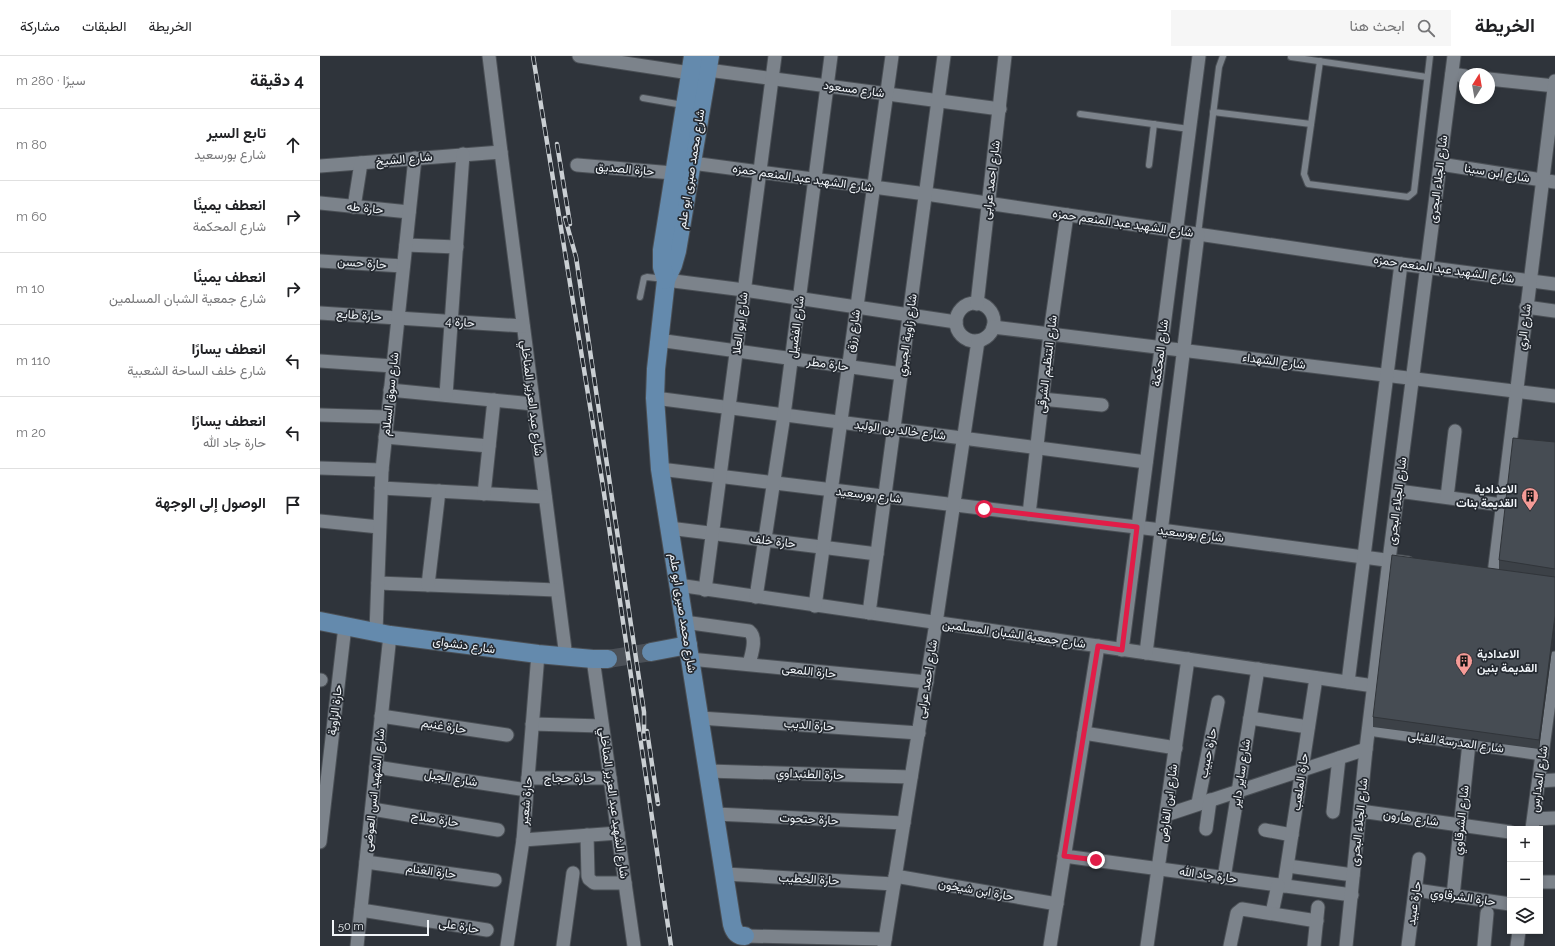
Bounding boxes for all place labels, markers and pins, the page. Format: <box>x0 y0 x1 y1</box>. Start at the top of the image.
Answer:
place label: الاعدادية القديمة بنات <box>1456 482 1517 510</box>
building icon: الاعدادية القديمة بنات <box>1520 486 1540 511</box>
place label: الاعدادية القديمة بنين <box>1477 647 1537 675</box>
building icon: الاعدادية القديمة بنين <box>1454 651 1474 676</box>

